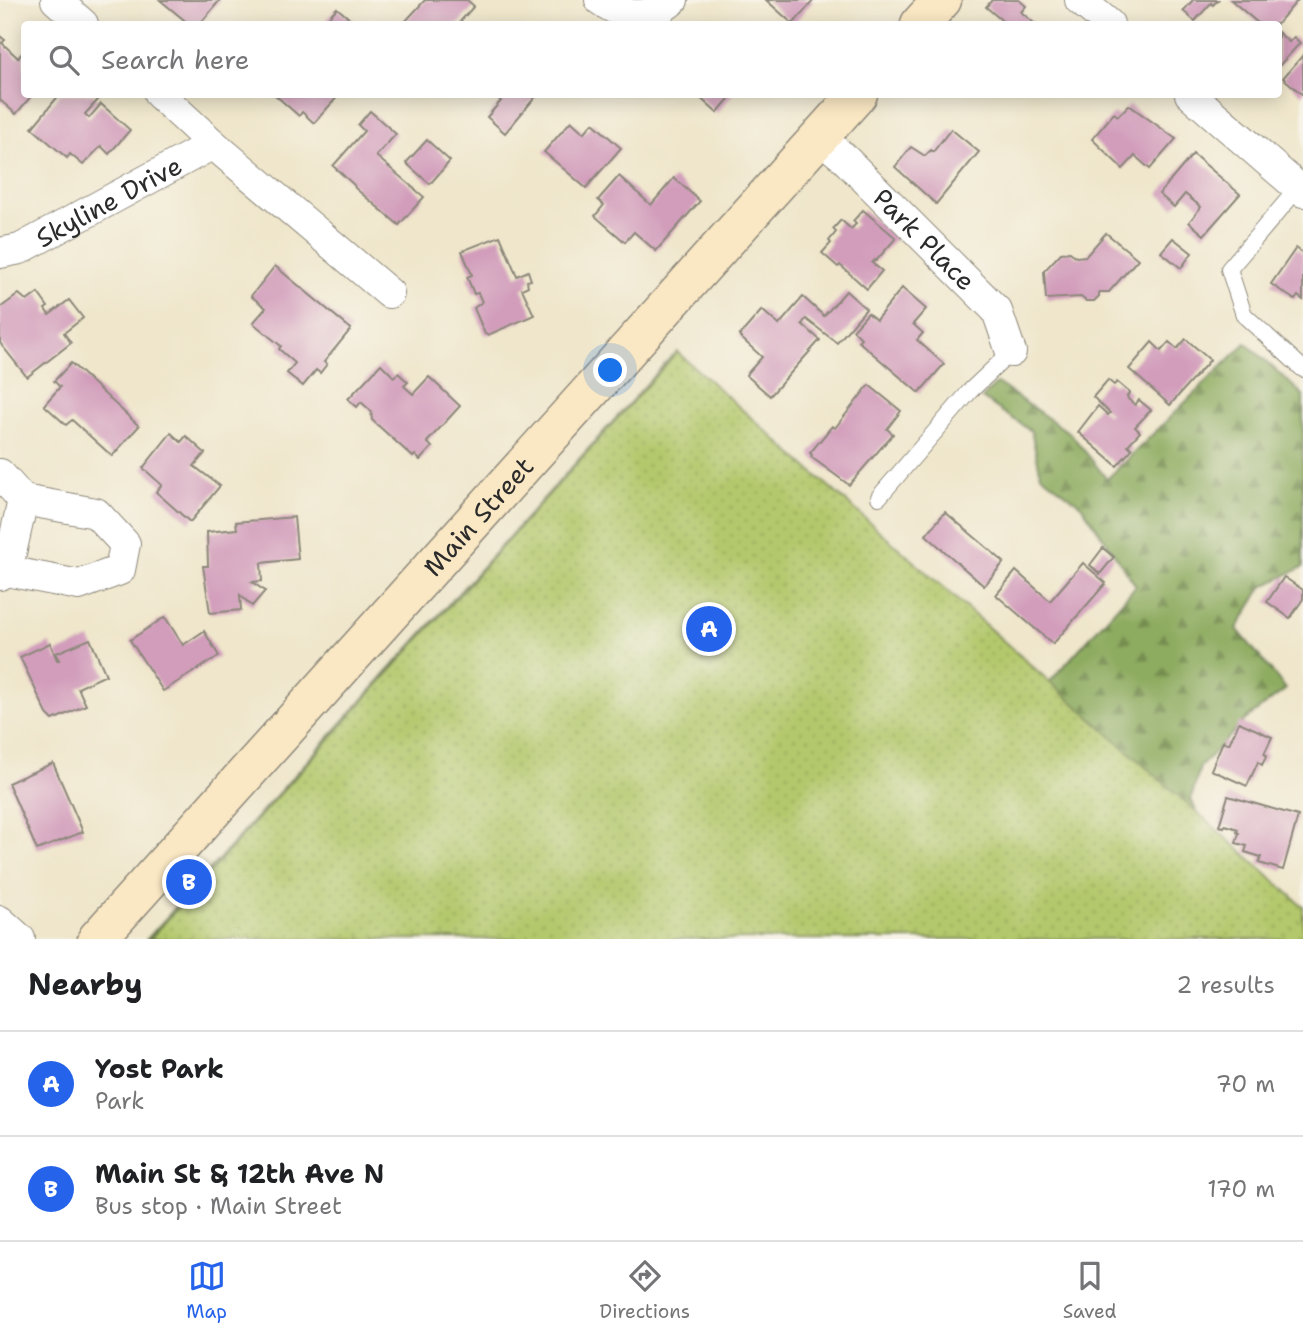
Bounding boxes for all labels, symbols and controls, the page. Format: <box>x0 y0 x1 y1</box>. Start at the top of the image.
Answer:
search box <box>21 21 1282 98</box>
icon: search <box>45 41 83 79</box>
text: Search here <box>101 42 250 77</box>
street label: Skyline Drive <box>29 147 188 255</box>
street label: Park Place <box>866 180 984 298</box>
your location <box>593 353 627 387</box>
street label: Main Street <box>415 449 541 583</box>
pin: A <box>686 603 732 655</box>
pin: B <box>166 856 212 908</box>
text: Nearby <box>28 964 143 1005</box>
text: 2 results <box>1176 970 1275 1000</box>
text: Yost Park <box>95 1051 224 1086</box>
text: A <box>42 1069 60 1099</box>
text: 70 m <box>1216 1069 1275 1099</box>
text: Park <box>95 1086 144 1116</box>
text: Main St & 12th Ave N <box>95 1156 384 1191</box>
text: B <box>44 1174 58 1204</box>
text: 170 m <box>1207 1174 1275 1204</box>
text: Bus stop · Main Street <box>95 1191 342 1221</box>
tab: Map <box>186 1257 227 1324</box>
tab: Directions <box>600 1257 690 1324</box>
tab: Saved <box>1063 1257 1117 1324</box>

